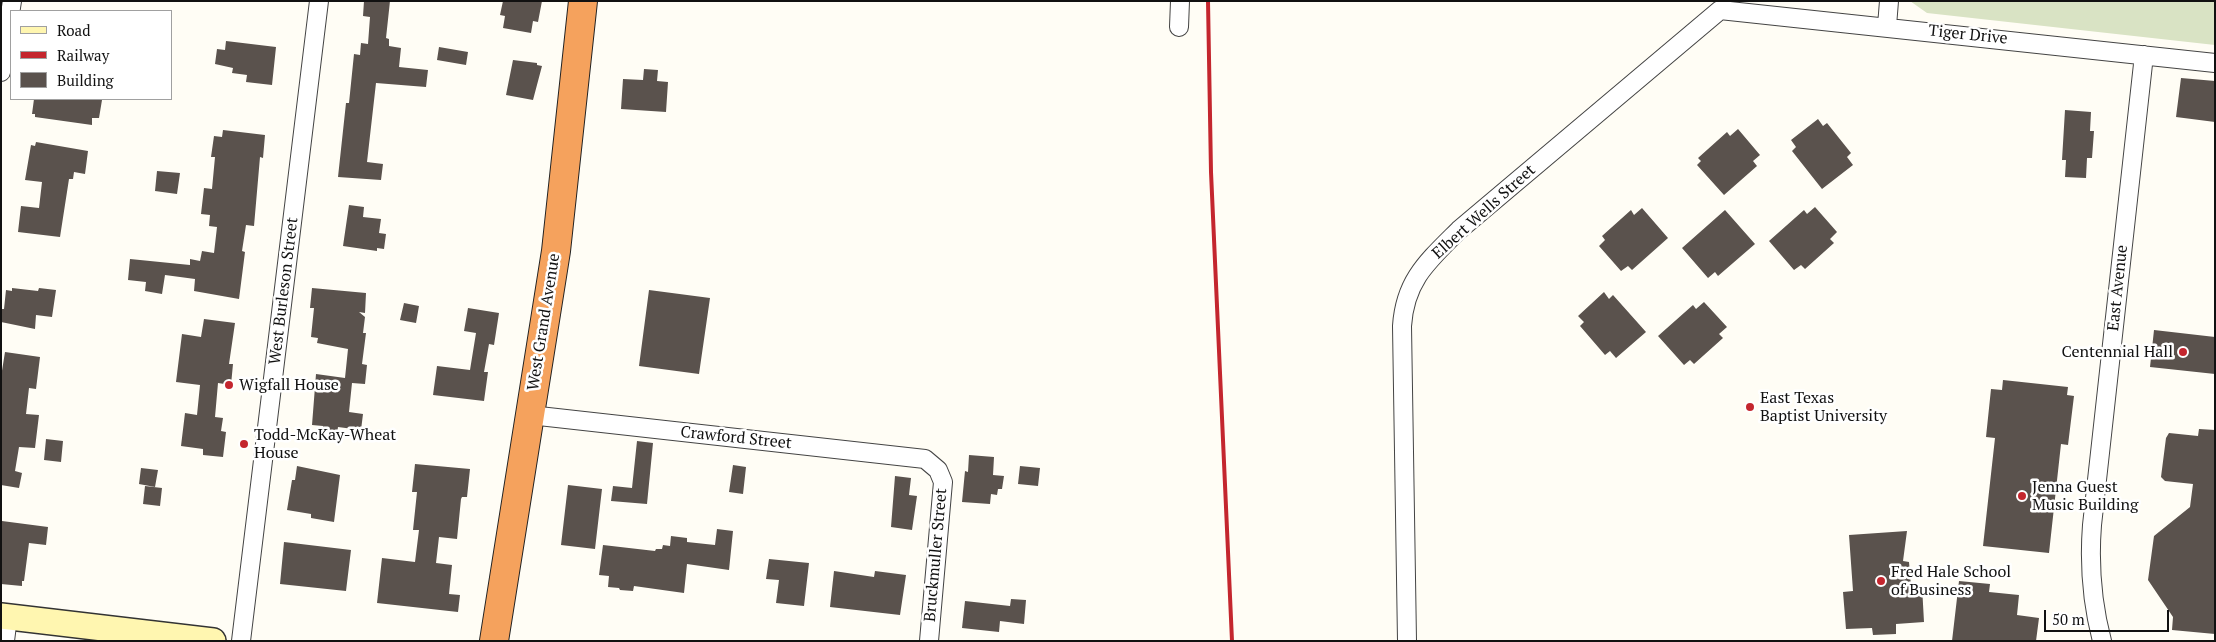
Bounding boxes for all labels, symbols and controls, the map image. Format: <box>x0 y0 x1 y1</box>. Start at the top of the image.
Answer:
legend <box>10 10 172 100</box>
text: Road <box>57 20 90 40</box>
street label: Tiger Drive <box>1928 21 2008 49</box>
text: Railway <box>57 45 109 65</box>
text: Building <box>57 70 114 90</box>
street label: Elbert Wells Street <box>1429 161 1539 263</box>
street label: West Burleson Street <box>265 216 303 366</box>
street label: East Avenue <box>2104 244 2132 332</box>
street label: West Grand Avenue <box>524 252 564 392</box>
place label: Centennial Hall <box>2062 342 2173 362</box>
marker: Centennial Hall <box>2177 346 2189 358</box>
place label: Wigfall House <box>239 375 339 395</box>
marker: Wigfall House <box>223 379 235 391</box>
place label: East Texas Baptist University <box>1760 388 1887 426</box>
marker: East Texas Baptist University <box>1744 401 1756 413</box>
street label: Crawford Street <box>679 423 793 453</box>
place label: Todd-McKay-Wheat House <box>254 425 396 463</box>
marker: Todd-McKay-Wheat House <box>238 438 250 450</box>
place label: Jenna Guest Music Building <box>2032 477 2138 515</box>
street label: Bruckmuller Street <box>921 487 951 623</box>
marker: Jenna Guest Music Building <box>2016 490 2028 502</box>
place label: Fred Hale School of Business <box>1891 562 2011 600</box>
marker: Fred Hale School of Business <box>1875 575 1887 587</box>
scale bar <box>2046 600 2171 632</box>
text: 50 m <box>2052 609 2085 629</box>

